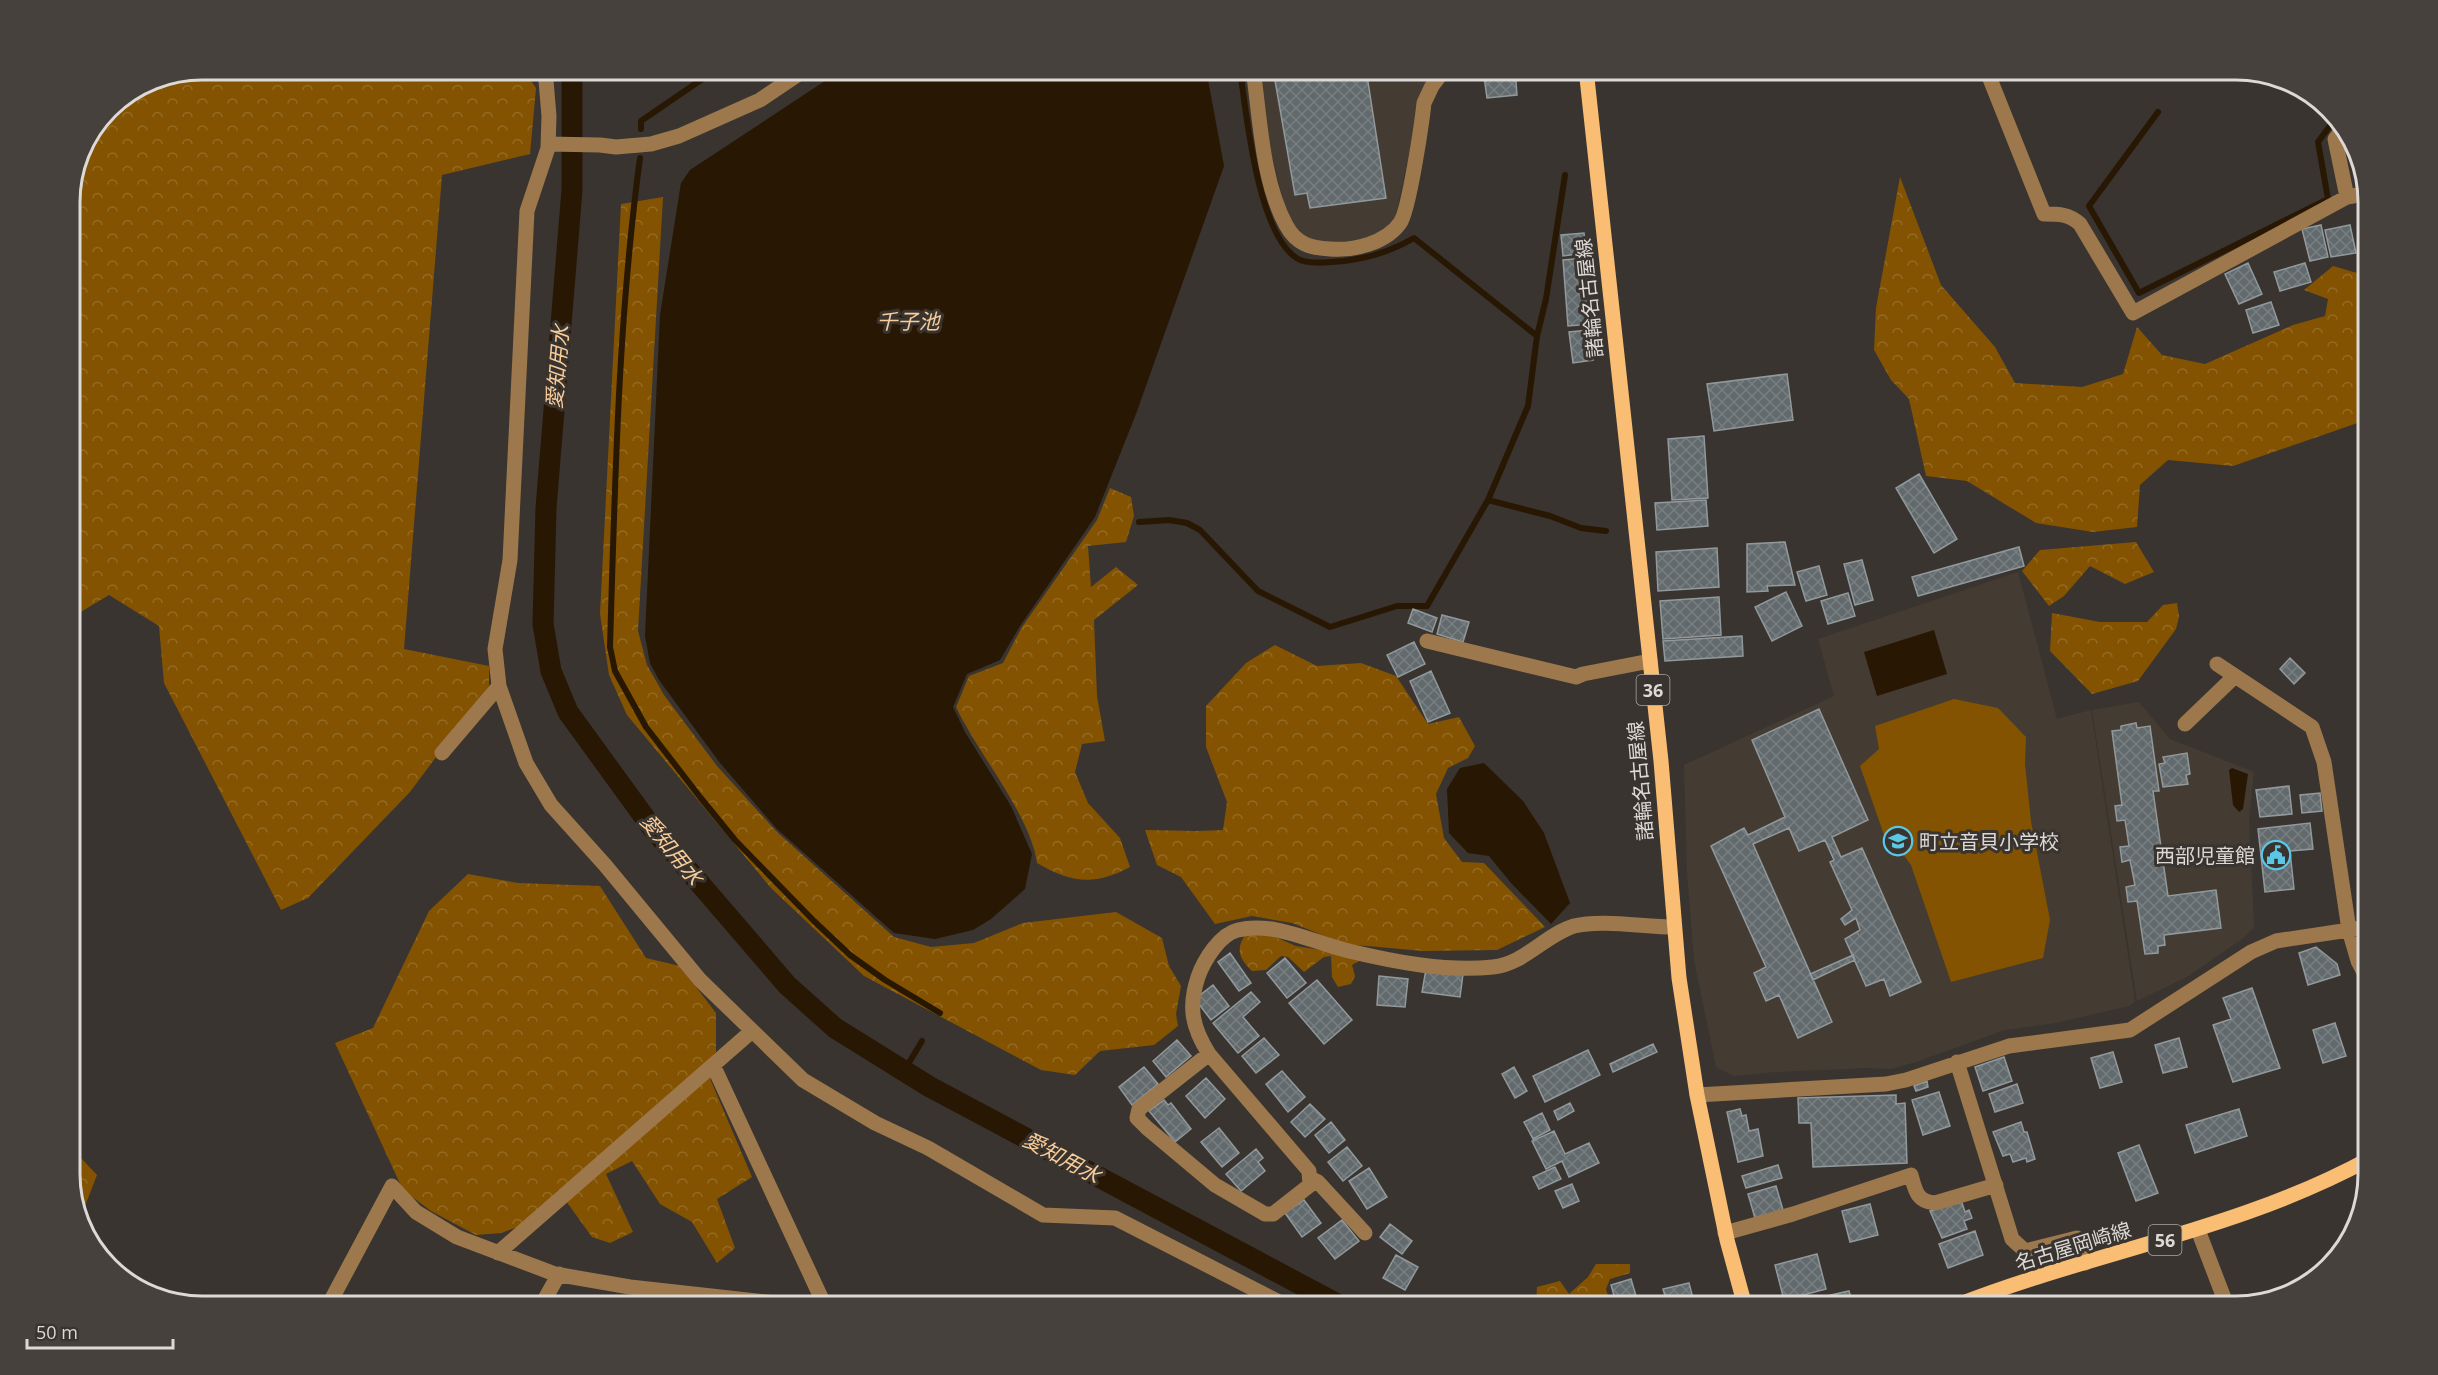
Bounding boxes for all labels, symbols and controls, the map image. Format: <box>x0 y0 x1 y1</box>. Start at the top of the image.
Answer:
street label: 諸輪名古屋線 <box>1569 237 1609 359</box>
water label: 千子池 <box>877 307 941 335</box>
water label: 愛知用水 <box>539 322 575 410</box>
road number: 36 <box>1636 675 1670 705</box>
street label: 諸輪名古屋線 <box>1621 720 1659 842</box>
water label: 愛知用水 <box>635 808 711 892</box>
school or university icon: 町立音貝小学校 <box>1882 825 1914 857</box>
place label: 町立音貝小学校 <box>1919 828 2059 855</box>
public building icon: 西部児童館 <box>2260 839 2292 871</box>
place label: 西部児童館 <box>2155 842 2255 869</box>
water label: 愛知用水 <box>1018 1125 1107 1190</box>
street label: 名古屋岡崎線 <box>2012 1216 2134 1276</box>
road number: 56 <box>2148 1225 2182 1255</box>
scale bar <box>27 1312 172 1350</box>
text: 50 m <box>36 1320 78 1344</box>

